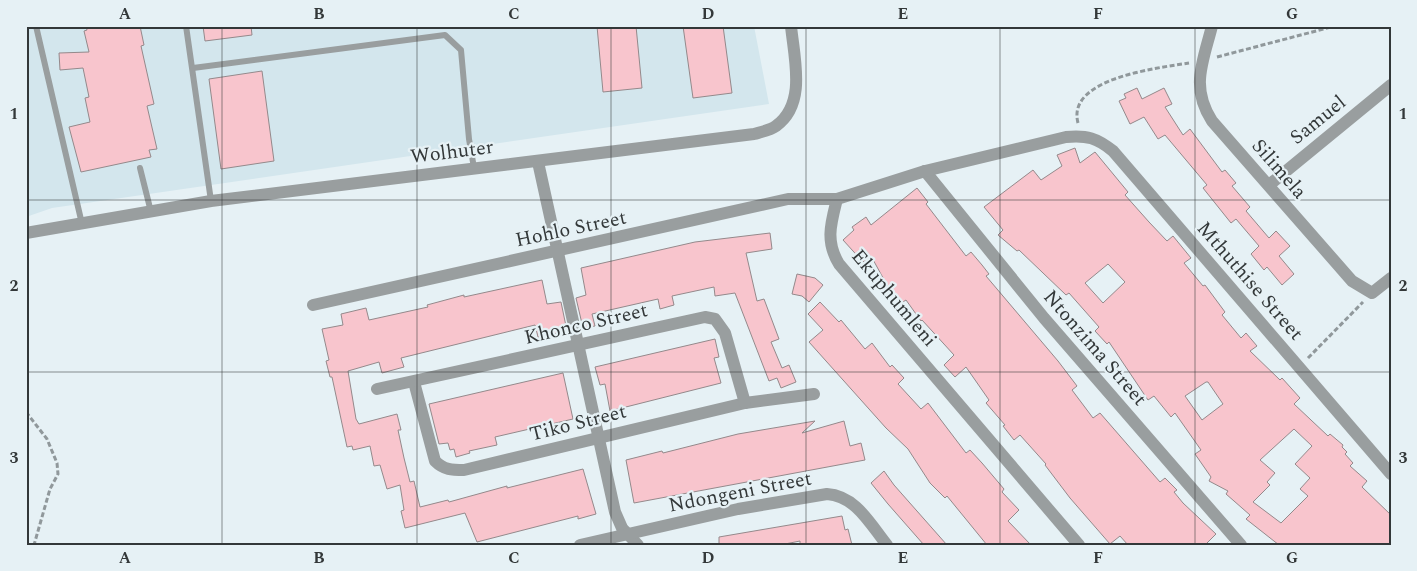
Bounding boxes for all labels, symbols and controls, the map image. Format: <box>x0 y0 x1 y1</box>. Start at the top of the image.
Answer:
text: A <box>119 2 132 26</box>
text: B <box>313 2 325 26</box>
text: C <box>508 2 520 26</box>
text: D <box>702 2 715 26</box>
text: E <box>898 2 908 26</box>
text: F <box>1093 2 1103 26</box>
text: G <box>1286 2 1298 26</box>
street label: Samuel <box>1283 88 1353 152</box>
text: 1 <box>10 102 18 126</box>
text: 1 <box>1399 102 1407 126</box>
street label: Wolhuter <box>409 132 495 172</box>
street label: Silimela <box>1244 132 1314 206</box>
street label: Hohlo Street <box>513 203 629 255</box>
street label: Mthuthise Street <box>1190 215 1310 347</box>
street label: Ekuphumleni <box>844 242 944 354</box>
text: 2 <box>10 274 19 298</box>
text: 2 <box>1399 274 1408 298</box>
street label: Ntonzima Street <box>1036 283 1154 413</box>
street label: Khonco Street <box>521 295 651 353</box>
street label: Tiko Street <box>526 396 630 450</box>
text: 3 <box>10 446 19 470</box>
text: 3 <box>1399 446 1408 470</box>
street label: Ndongeni Street <box>666 463 814 521</box>
text: A <box>119 546 132 570</box>
text: B <box>313 546 325 570</box>
text: C <box>508 546 520 570</box>
text: D <box>702 546 715 570</box>
text: E <box>898 546 908 570</box>
text: F <box>1093 546 1103 570</box>
text: G <box>1286 546 1298 570</box>

